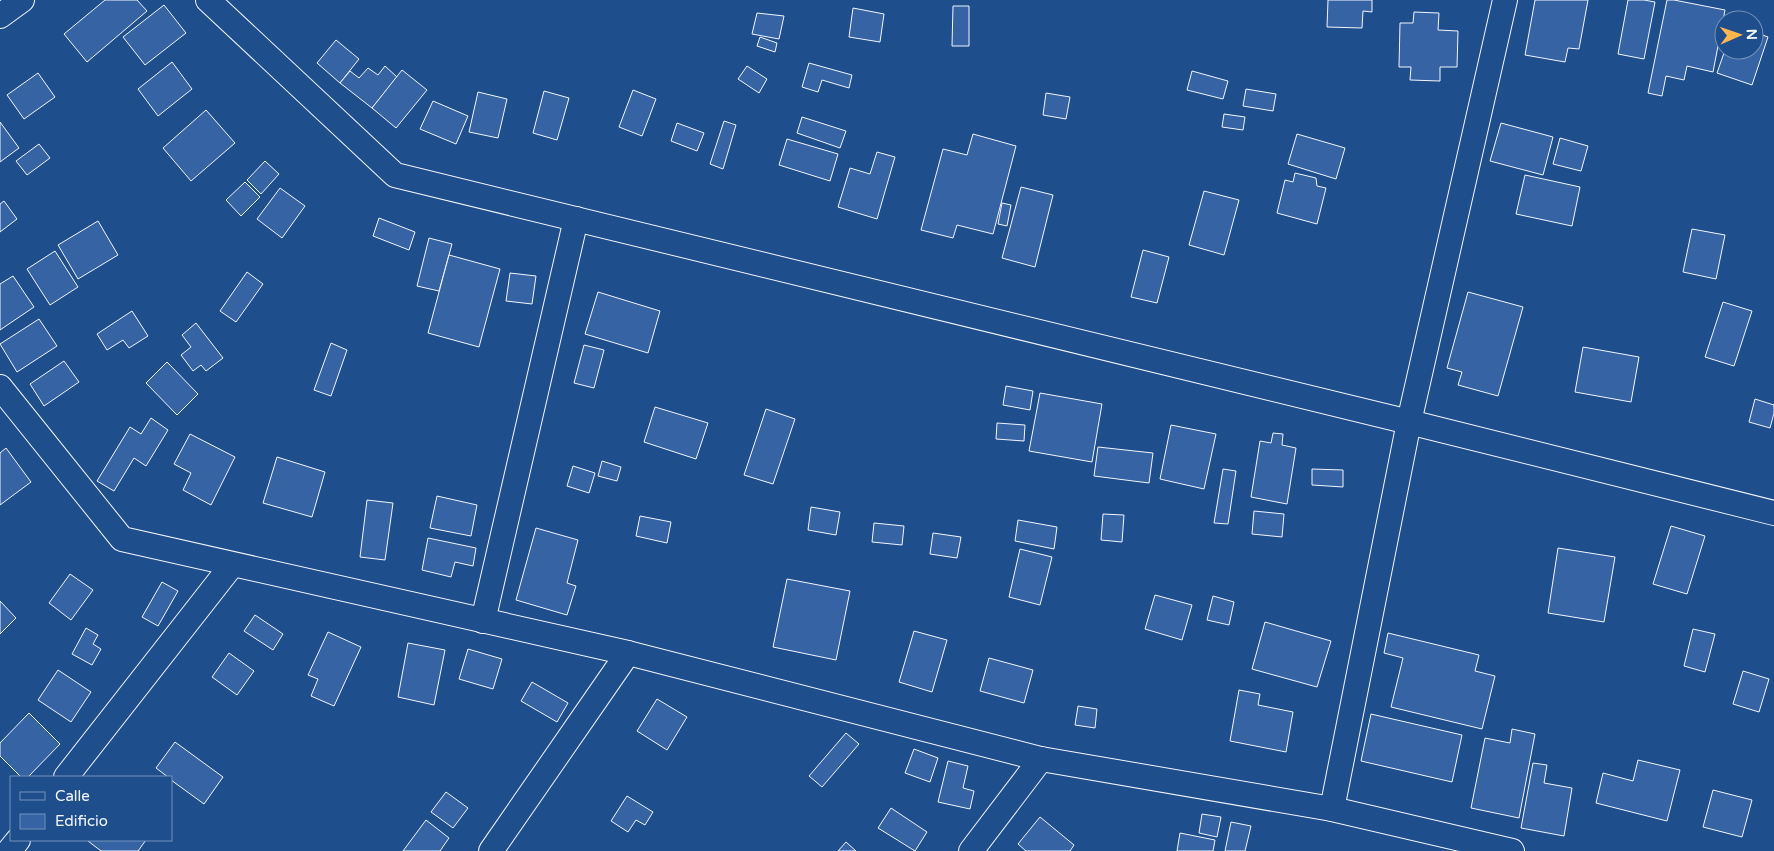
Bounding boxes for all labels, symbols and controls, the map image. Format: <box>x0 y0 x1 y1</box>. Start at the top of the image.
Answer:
north arrow <box>1714 10 1764 60</box>
text: N <box>1743 29 1760 40</box>
legend <box>10 776 172 841</box>
text: Calle <box>55 787 90 805</box>
text: Edificio <box>55 812 108 830</box>

